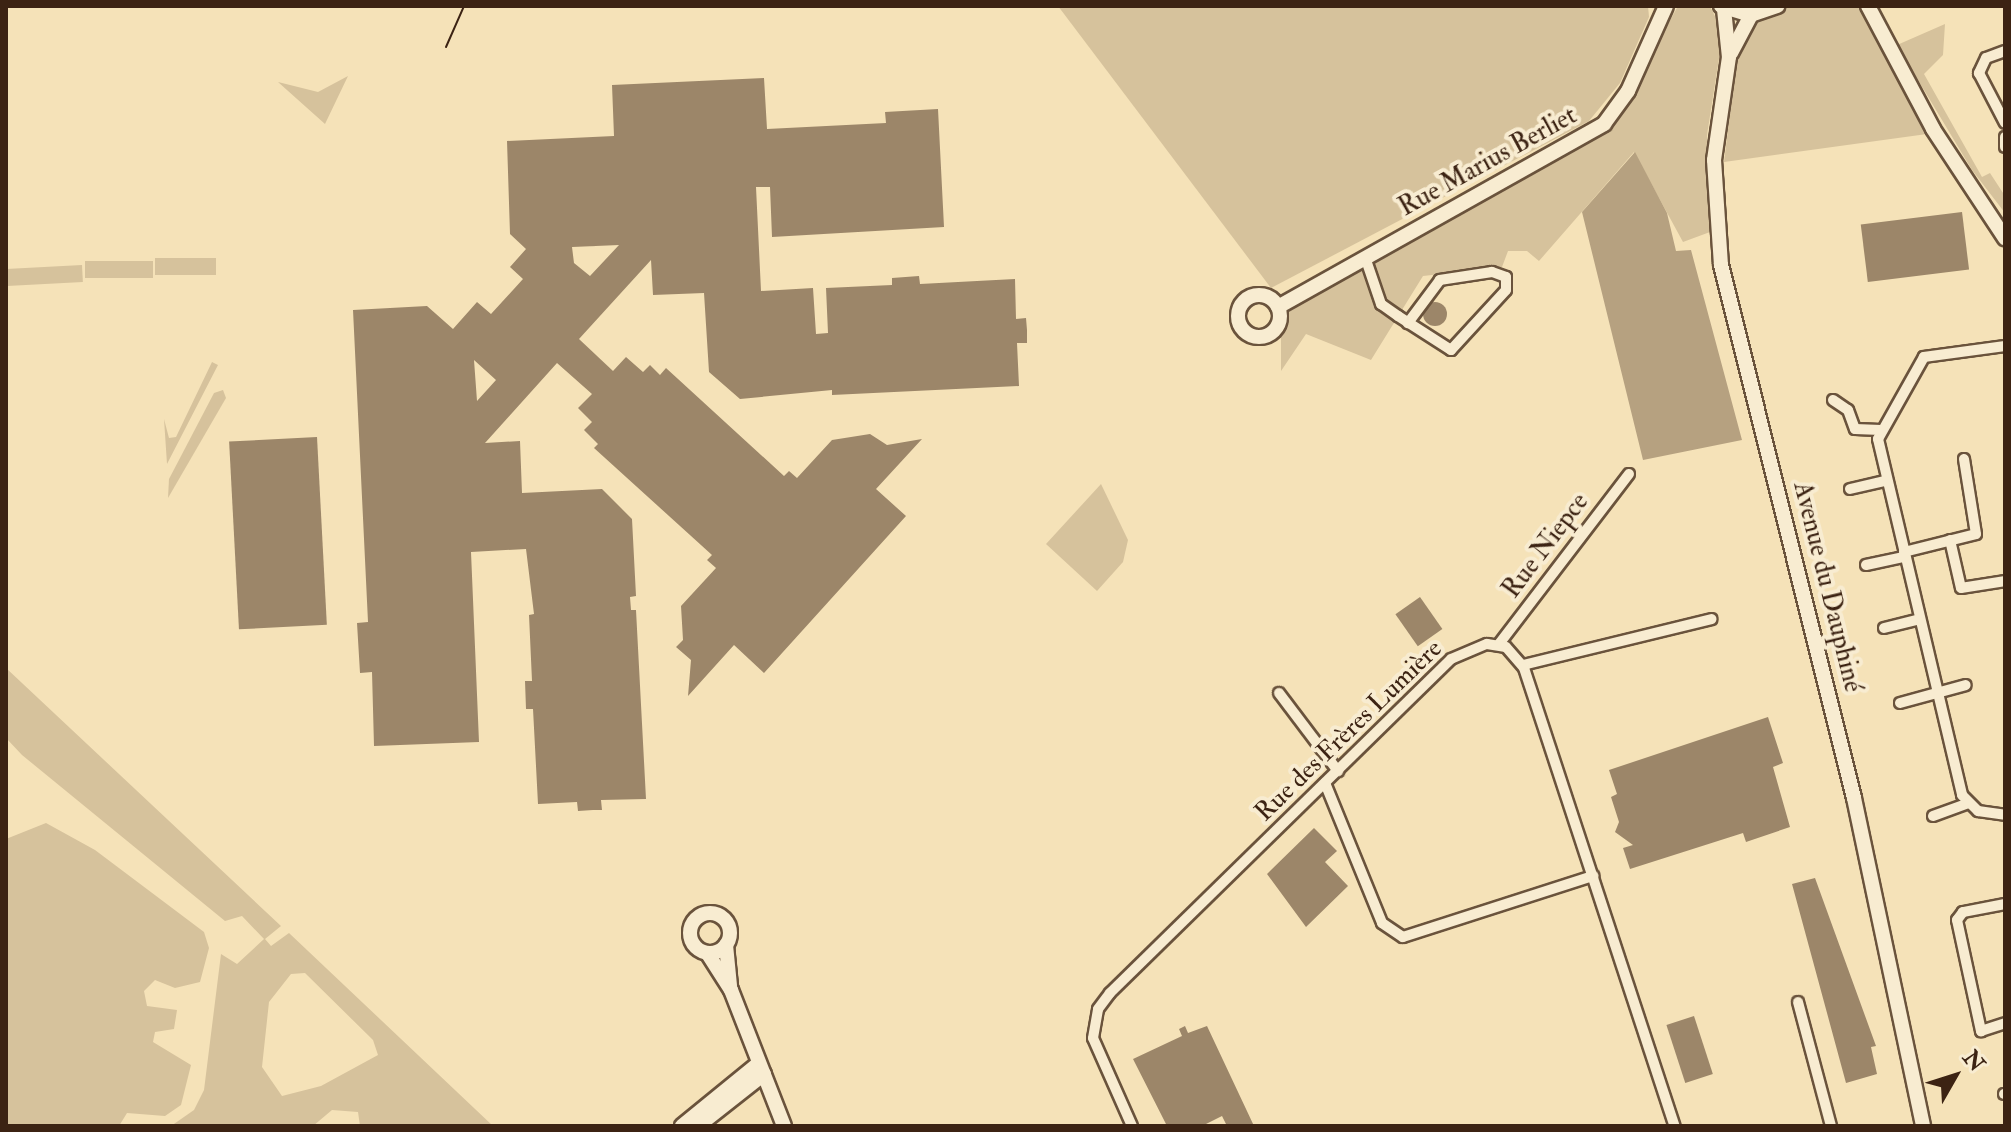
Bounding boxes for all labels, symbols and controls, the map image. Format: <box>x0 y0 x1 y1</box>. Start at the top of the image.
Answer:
street label: Rue Marius Berliet <box>1394 100 1582 224</box>
street label: Avenue du Dauphiné <box>1786 479 1868 695</box>
street label: Rue Niepce <box>1496 487 1596 605</box>
street label: Rue des Frères Lumière <box>1249 634 1449 828</box>
north arrow <box>1915 1036 1995 1116</box>
text: N <box>1957 1044 1991 1077</box>

